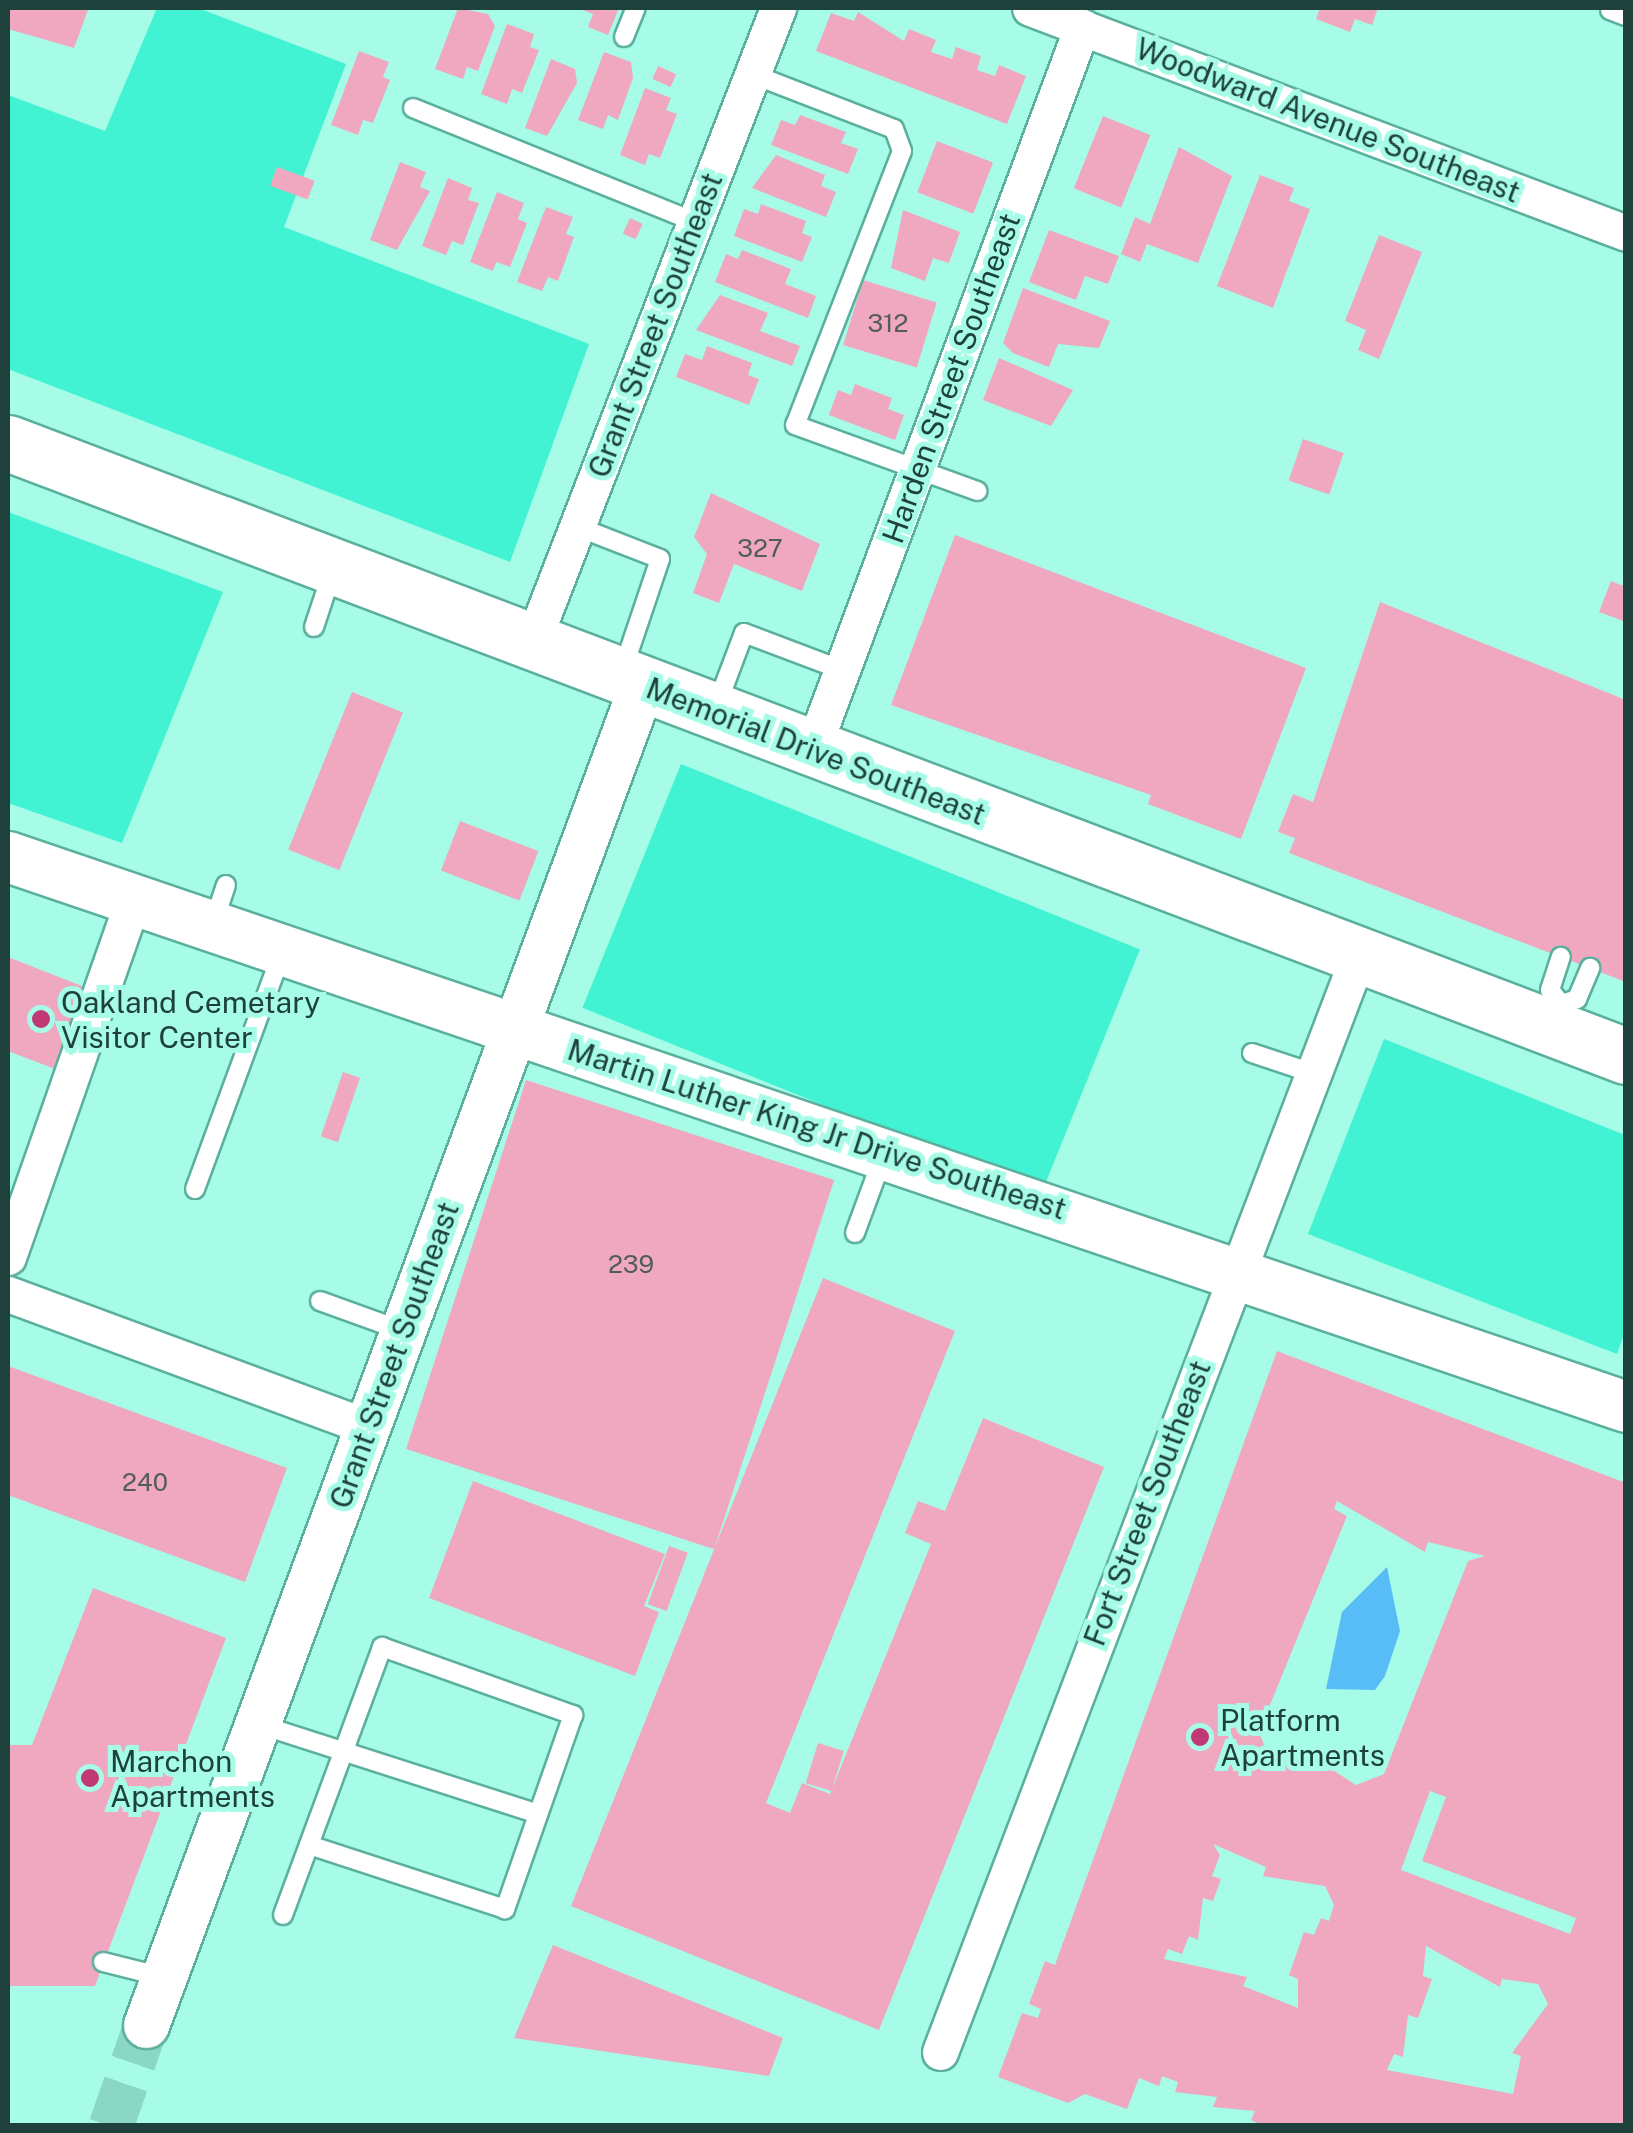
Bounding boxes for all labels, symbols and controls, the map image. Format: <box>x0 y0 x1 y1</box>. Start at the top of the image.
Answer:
street label: Woodward Avenue Southeast <box>1131 30 1525 210</box>
street label: Grant Street Southeast <box>580 168 730 482</box>
street label: Harden Street Southeast <box>874 208 1028 548</box>
house number: 312 <box>868 308 908 338</box>
house number: 327 <box>737 533 783 563</box>
street label: Memorial Drive Southeast <box>641 670 991 832</box>
place label: Oakland Cemetary Visitor Center <box>61 984 320 1054</box>
marker: Oakland Cemetary Visitor Center <box>30 1008 52 1030</box>
street label: Martin Luther King Jr Drive Southeast <box>563 1031 1071 1227</box>
street label: Grant Street Southeast <box>322 1197 466 1513</box>
house number: 239 <box>608 1249 654 1279</box>
street label: Fort Street Southeast <box>1076 1355 1218 1651</box>
house number: 240 <box>122 1467 168 1497</box>
place label: Platform Apartments <box>1220 1702 1385 1772</box>
marker: Platform Apartments <box>1189 1726 1211 1748</box>
place label: Marchon Apartments <box>110 1743 275 1814</box>
marker: Marchon Apartments <box>79 1767 101 1789</box>

